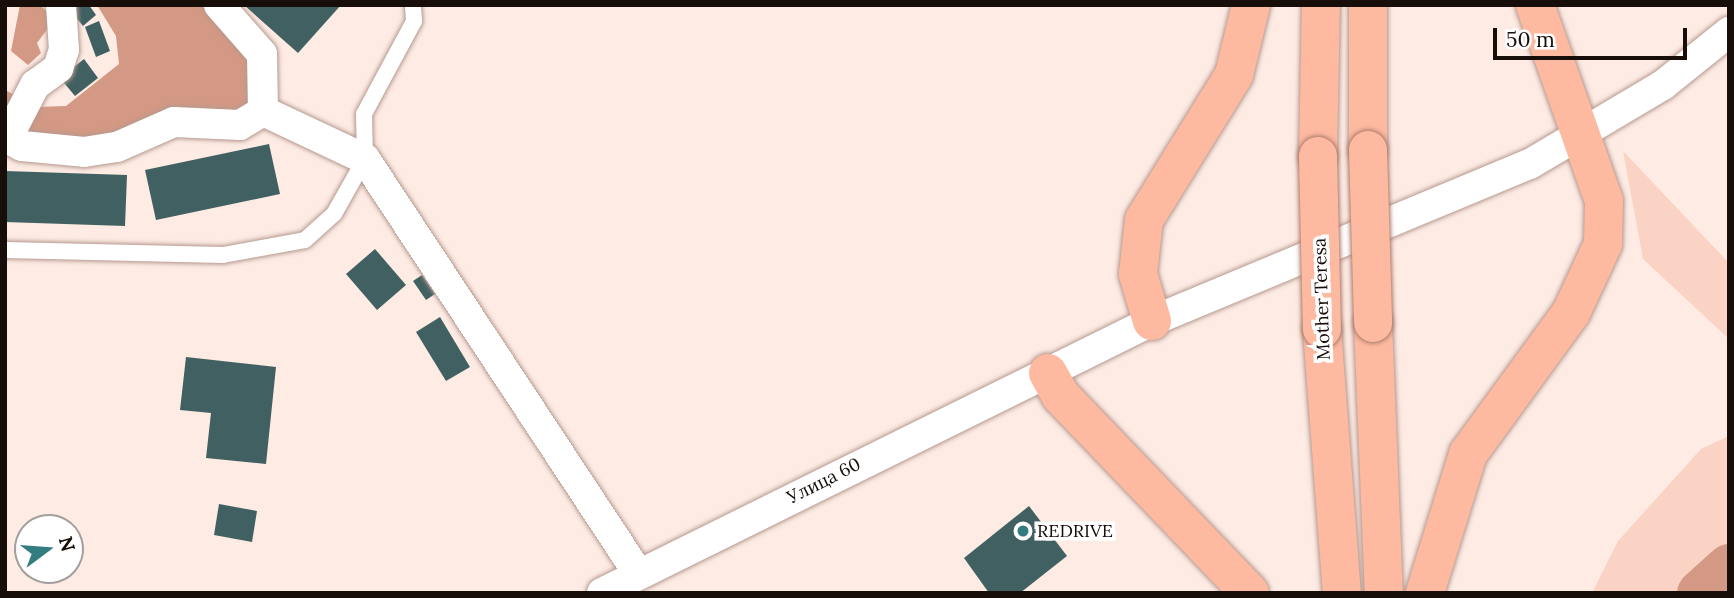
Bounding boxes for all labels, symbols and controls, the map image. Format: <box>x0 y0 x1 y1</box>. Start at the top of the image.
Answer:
scale bar <box>1496 14 1690 58</box>
text: 50 m <box>1506 26 1555 53</box>
street label: Mother Teresa <box>1309 237 1335 361</box>
street label: Улица 60 <box>784 453 864 509</box>
north arrow <box>14 514 84 584</box>
place label: REDRIVE <box>1037 520 1113 542</box>
marker: REDRIVE <box>1015 523 1031 539</box>
text: N <box>54 533 81 554</box>

